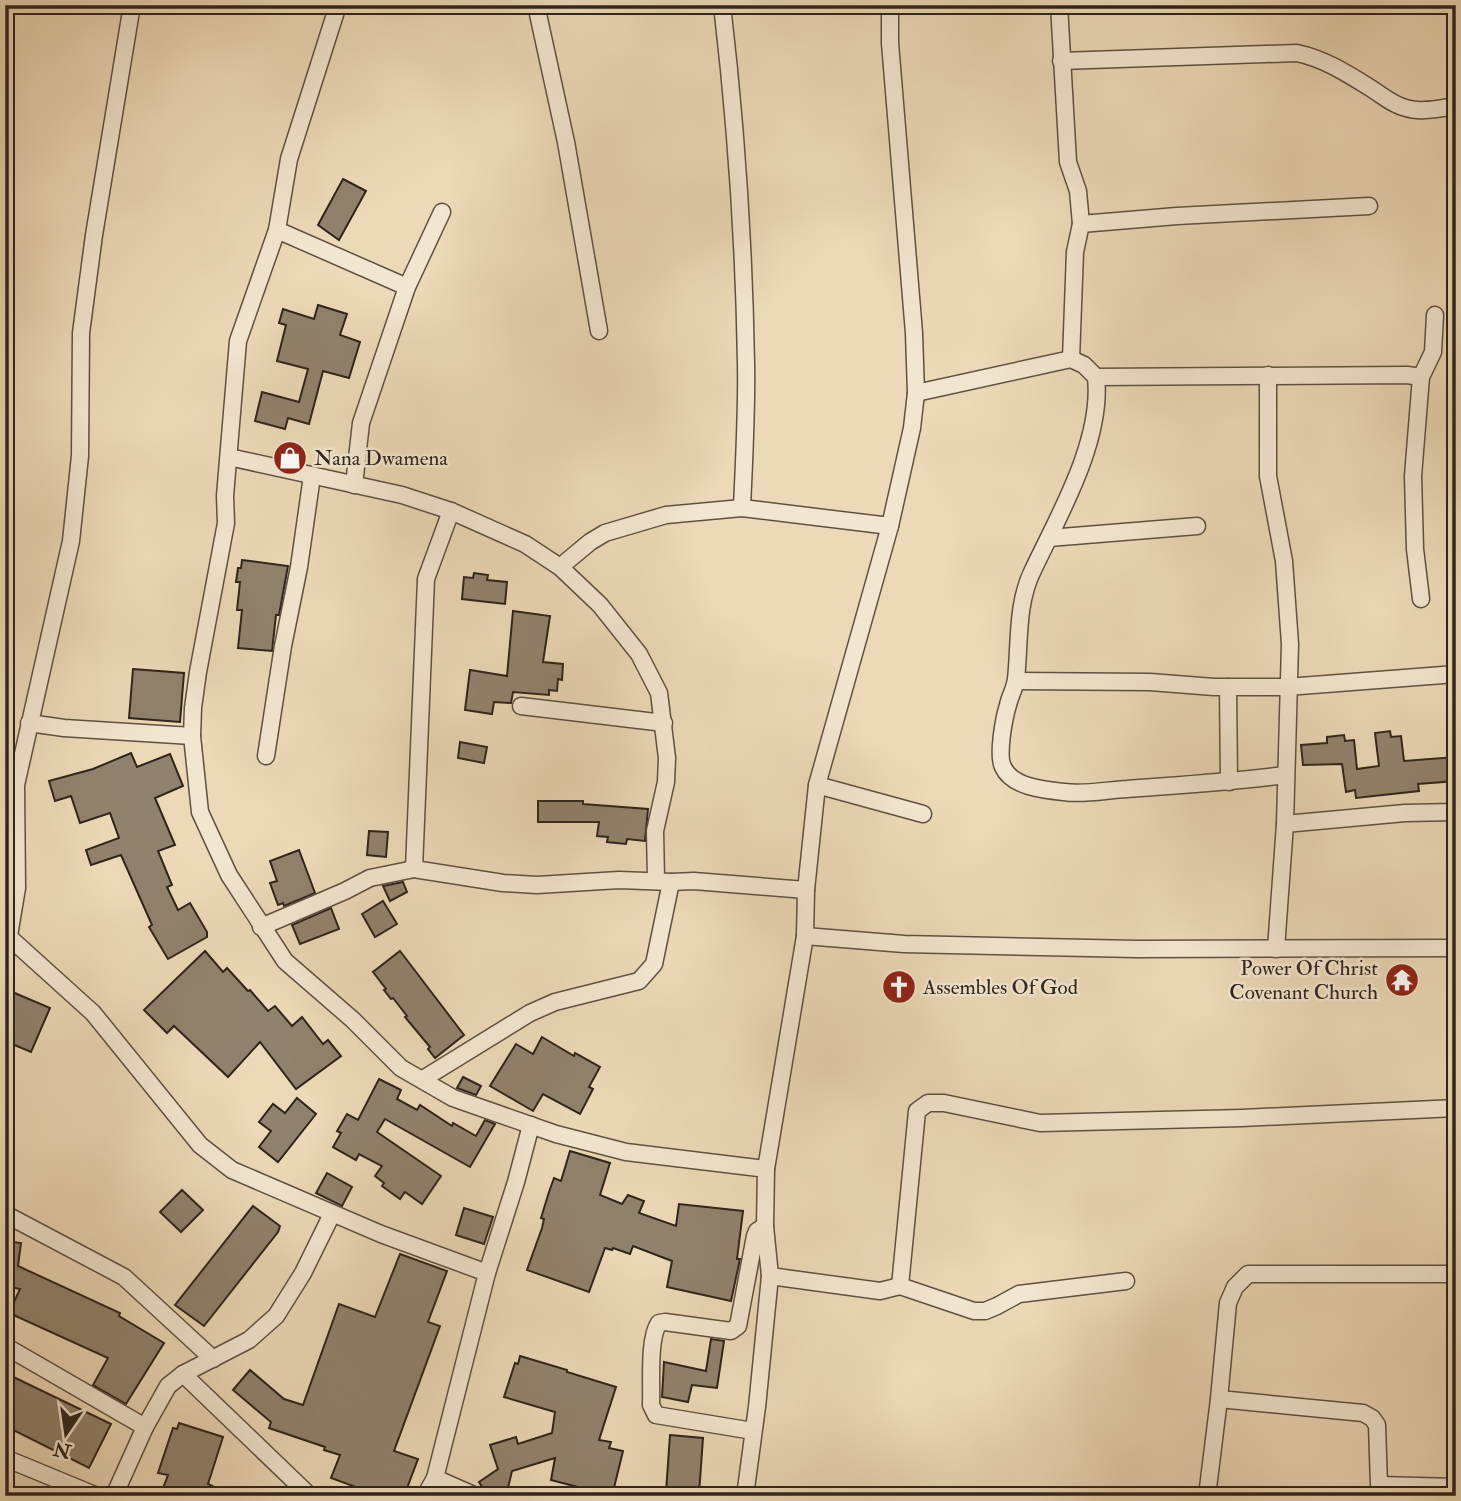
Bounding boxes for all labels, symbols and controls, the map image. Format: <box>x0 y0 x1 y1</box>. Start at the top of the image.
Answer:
shop icon: Nana Dwamena <box>271 439 309 477</box>
place label: Nana Dwamena <box>314 445 448 472</box>
place label: Power Of Christ Covenant Church <box>1229 955 1378 1006</box>
temple icon: Power Of Christ Covenant Church <box>1383 961 1421 999</box>
church icon: Assembles Of God <box>880 968 918 1006</box>
place label: Assembles Of God <box>922 974 1079 1001</box>
north arrow <box>32 1400 102 1470</box>
text: N <box>50 1436 74 1463</box>

